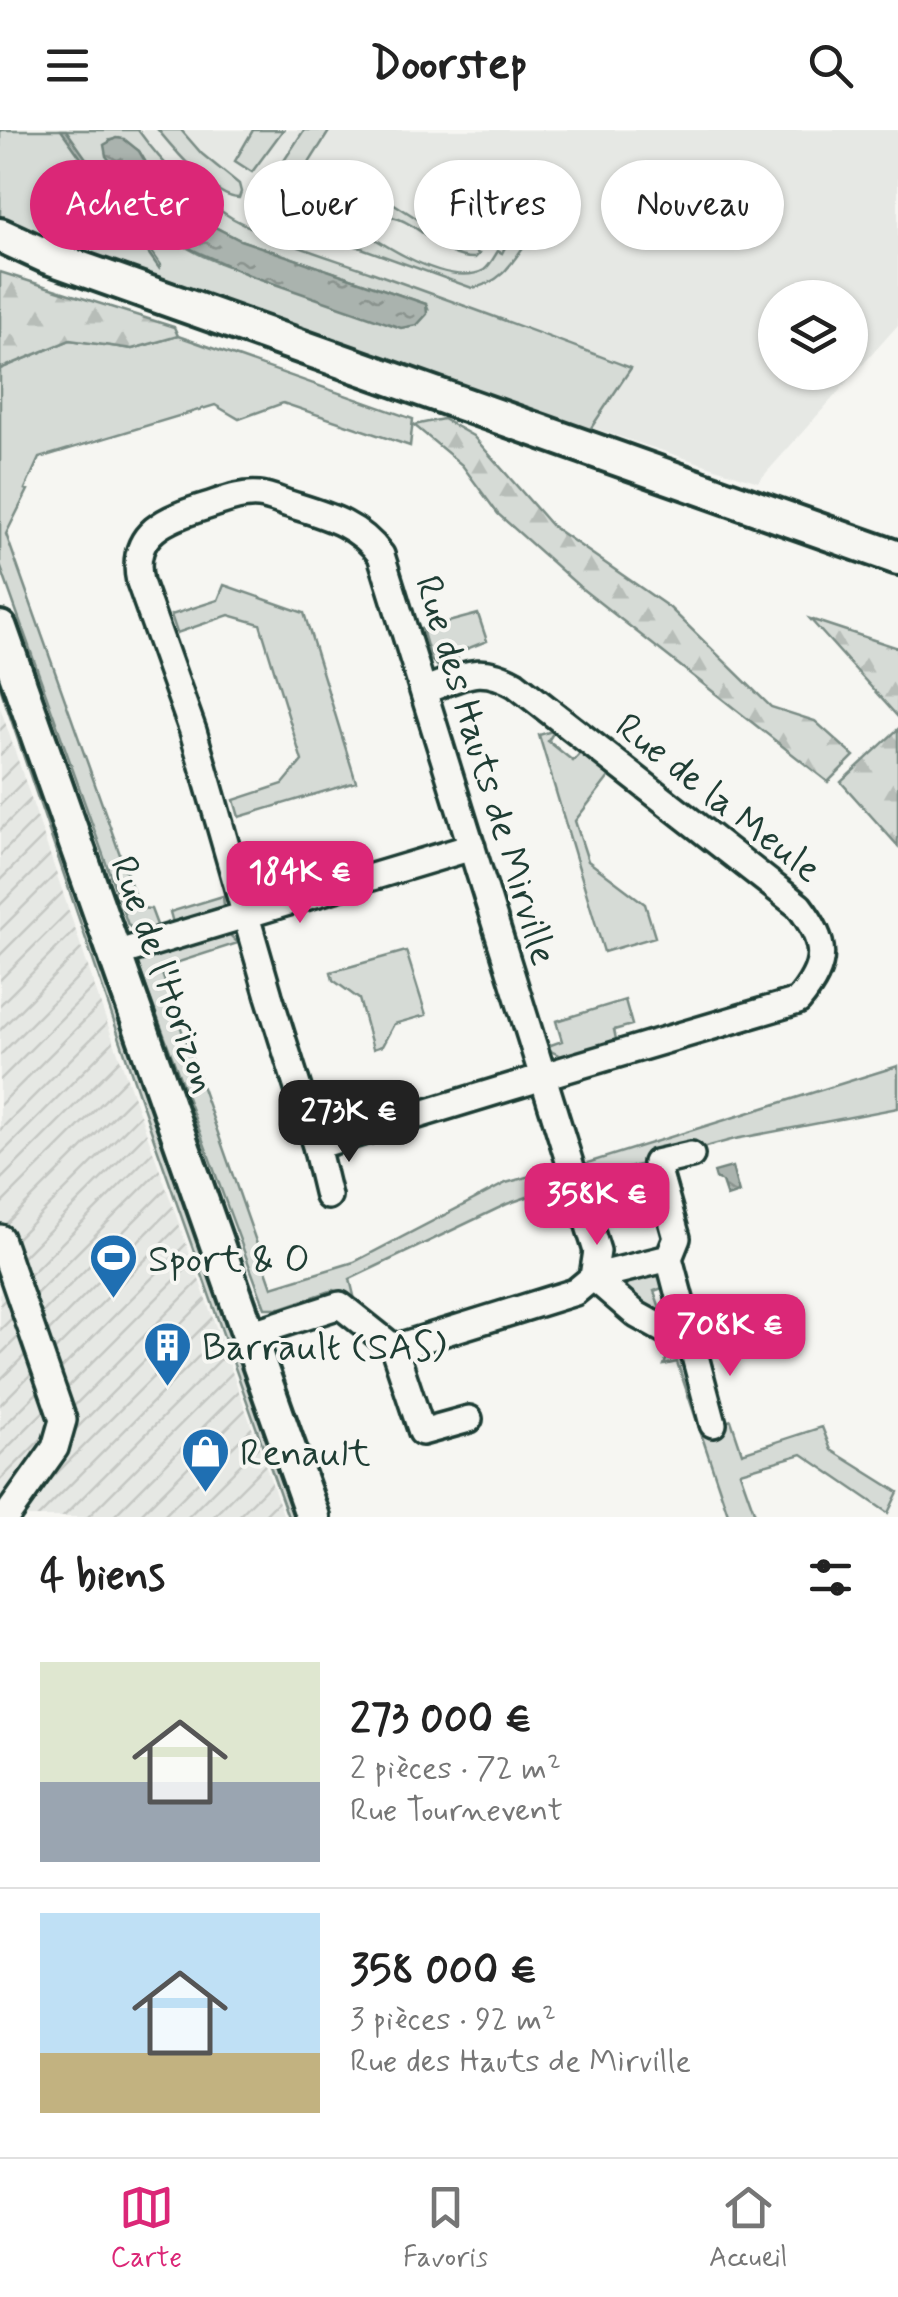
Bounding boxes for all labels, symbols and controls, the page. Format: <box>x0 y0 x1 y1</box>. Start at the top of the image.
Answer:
text: Doorstep <box>370 36 528 95</box>
icon: menu <box>40 38 95 93</box>
icon: search <box>803 38 858 93</box>
chip: Acheter <box>30 160 224 250</box>
chip: Louer <box>244 160 394 250</box>
chip: Filtres <box>414 160 581 250</box>
chip: Nouveau <box>601 160 784 250</box>
map controls <box>758 280 868 390</box>
button: layers <box>758 280 868 390</box>
street label: Rue des Hauts de Mirville <box>402 570 567 972</box>
street label: Rue de la Meule <box>604 703 830 895</box>
pin: 184K € <box>219 841 381 926</box>
street label: Rue de l'Horizon <box>97 850 228 1100</box>
text: 184K € <box>249 852 351 894</box>
pin: 273K € <box>268 1080 430 1165</box>
text: 273K € <box>300 1091 398 1133</box>
pin: 358K € <box>516 1163 678 1248</box>
text: 358K € <box>546 1174 648 1216</box>
sports icon: Sport & O <box>87 1232 139 1300</box>
place label: Sport & O <box>148 1236 310 1285</box>
pin: 708K € <box>649 1294 811 1379</box>
text: 708K € <box>676 1305 784 1347</box>
building icon: Barrault (SAS) <box>141 1320 193 1388</box>
place label: Barrault (SAS) <box>202 1324 446 1373</box>
shop icon: Renault <box>179 1426 231 1494</box>
place label: Renault <box>240 1430 371 1479</box>
text: 4 biens <box>40 1550 165 1605</box>
icon: filters <box>803 1550 858 1605</box>
text: 273 000 € <box>350 1693 532 1748</box>
icon: home <box>120 1702 240 1822</box>
text: 2 pièces · 72 m² <box>350 1748 561 1790</box>
text: Rue Tournevent <box>350 1790 563 1832</box>
text: 358 000 € <box>350 1944 537 1999</box>
icon: home <box>120 1953 240 2073</box>
text: 3 pièces · 92 m² <box>350 1999 556 2041</box>
text: Rue des Hauts de Mirville <box>350 2041 691 2083</box>
tab: Carte <box>110 2180 182 2277</box>
tab: Favoris <box>403 2180 488 2277</box>
tab: Accueil <box>709 2180 788 2277</box>

